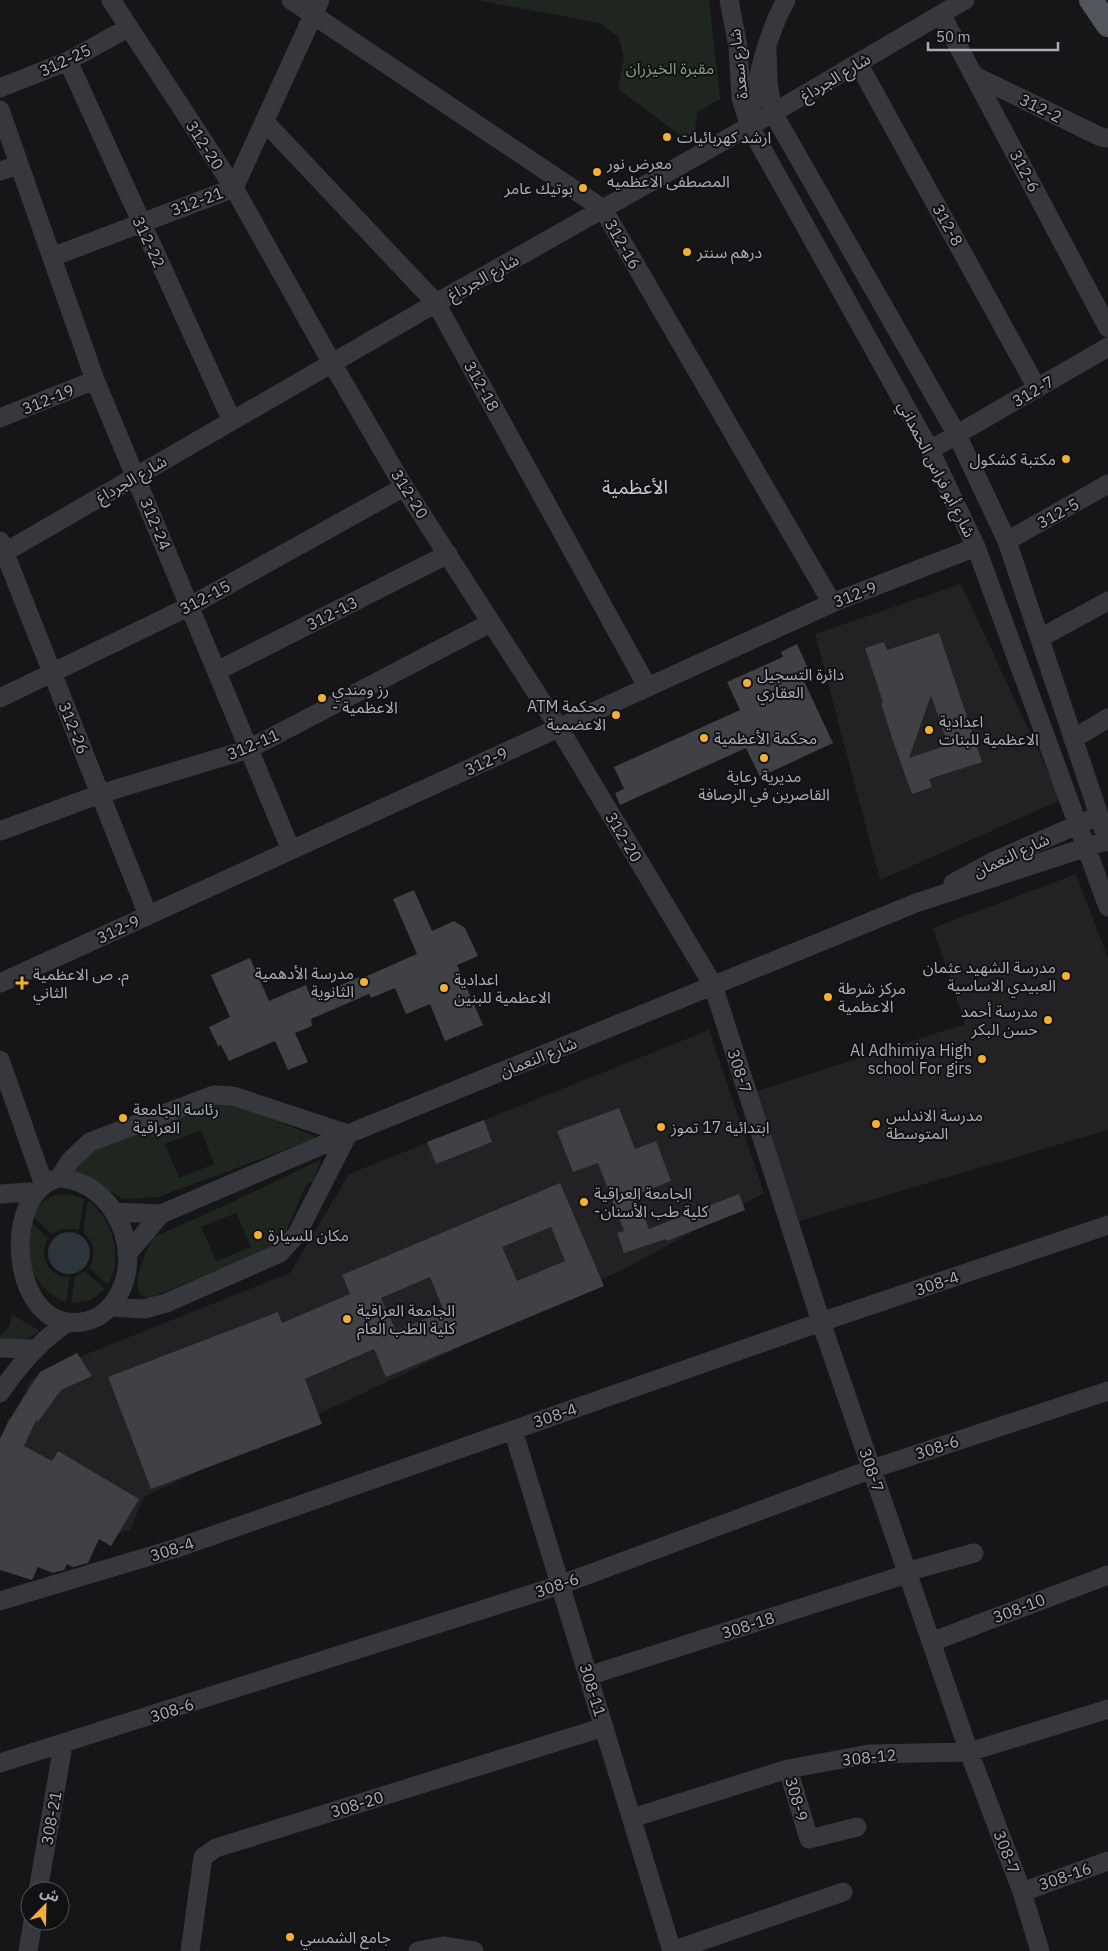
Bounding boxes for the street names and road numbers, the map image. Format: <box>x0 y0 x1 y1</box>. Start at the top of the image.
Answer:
street label: شارع سعدة <box>724 27 755 100</box>
street label: 312-25 <box>36 39 94 81</box>
street label: شارع الجرداغ <box>796 48 875 108</box>
street label: 312-2 <box>1016 89 1066 127</box>
street label: 312-20 <box>182 117 228 173</box>
street label: 312-6 <box>1006 147 1044 195</box>
street label: 312-21 <box>168 182 226 220</box>
street label: 312-8 <box>928 201 968 249</box>
street label: 312-22 <box>128 213 170 271</box>
street label: 312-16 <box>601 215 645 273</box>
street label: شارع الجرداغ <box>444 249 524 307</box>
street label: 312-18 <box>460 357 504 415</box>
street label: 312-7 <box>1009 371 1057 411</box>
street label: 312-19 <box>19 380 77 418</box>
street label: شارع أبو فراس الحمداني <box>891 398 980 542</box>
street label: شارع الجرداغ <box>92 451 172 510</box>
street label: 312-20 <box>387 466 433 522</box>
street label: 312-5 <box>1034 493 1082 533</box>
street label: 312-24 <box>136 495 176 553</box>
street label: 312-15 <box>176 575 234 619</box>
street label: 312-9 <box>831 577 879 611</box>
street label: 312-13 <box>303 592 361 634</box>
street label: 312-26 <box>55 699 93 757</box>
street label: 312-11 <box>224 724 282 764</box>
street label: 312-9 <box>461 742 511 780</box>
street label: 312-20 <box>601 809 647 865</box>
street label: شارع النعمان <box>970 829 1053 884</box>
street label: 312-9 <box>93 910 143 948</box>
street label: شارع النعمان <box>496 1032 581 1084</box>
street label: 308-7 <box>724 1047 756 1095</box>
street label: 308-4 <box>913 1266 961 1300</box>
street label: 308-4 <box>531 1398 579 1432</box>
street label: 308-6 <box>913 1431 961 1463</box>
street label: 308-7 <box>855 1446 889 1494</box>
street label: 308-4 <box>148 1533 196 1565</box>
street label: 308-6 <box>533 1568 581 1602</box>
street label: 308-10 <box>990 1589 1048 1627</box>
street label: 308-18 <box>719 1607 777 1643</box>
street label: 308-11 <box>575 1661 611 1719</box>
street label: 308-6 <box>148 1694 196 1726</box>
street label: 308-12 <box>841 1744 897 1770</box>
street label: 308-9 <box>781 1775 813 1823</box>
street label: 308-20 <box>328 1786 386 1822</box>
street label: 308-21 <box>36 1789 66 1847</box>
street label: 308-7 <box>990 1828 1024 1876</box>
street label: 308-16 <box>1036 1858 1094 1894</box>

